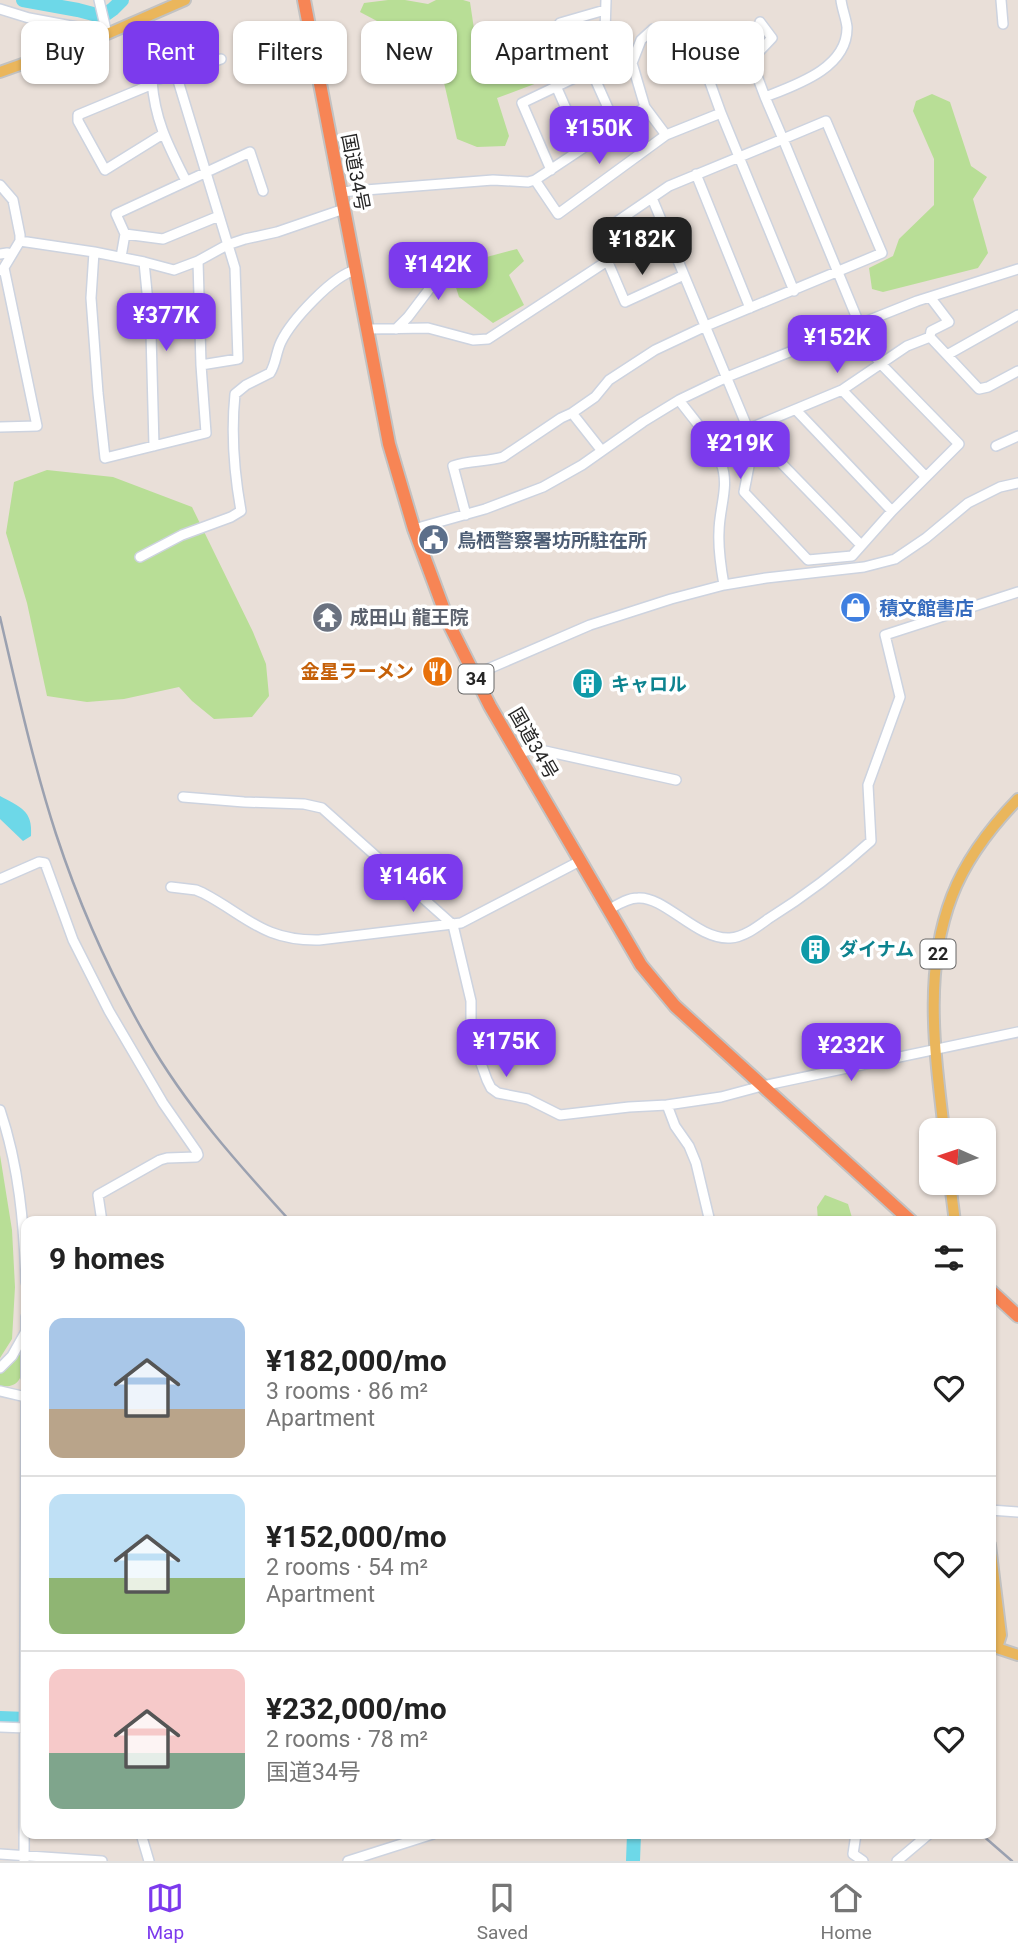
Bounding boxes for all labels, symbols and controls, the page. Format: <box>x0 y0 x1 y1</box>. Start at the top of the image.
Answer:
chip: Buy <box>21 21 109 84</box>
chip: Rent <box>123 21 219 84</box>
chip: Filters <box>233 21 347 84</box>
chip: New <box>361 21 457 84</box>
chip: Apartment <box>471 21 633 84</box>
chip: House <box>647 21 764 84</box>
pin: ¥150K <box>550 106 648 166</box>
text: ¥150K <box>566 115 632 142</box>
street label: 国道34号 <box>337 131 374 213</box>
pin: ¥182K <box>593 218 691 277</box>
text: ¥182K <box>609 226 675 253</box>
pin: ¥142K <box>389 243 487 302</box>
text: ¥142K <box>405 251 471 278</box>
pin: ¥377K <box>117 294 215 353</box>
text: ¥377K <box>133 302 199 329</box>
pin: ¥152K <box>788 316 886 375</box>
text: ¥152K <box>804 324 870 351</box>
pin: ¥219K <box>691 421 789 481</box>
text: ¥219K <box>707 430 773 457</box>
public building icon: 鳥栖警察署坊所駐在所 <box>417 523 451 557</box>
place label: 鳥栖警察署坊所駐在所 <box>457 529 647 552</box>
shop icon: 積文館書店 <box>839 591 873 625</box>
place label: 積文館書店 <box>879 597 974 620</box>
temple icon: 成田山 龍王院 <box>310 600 344 634</box>
place label: 成田山 龍王院 <box>350 606 469 629</box>
restaurant icon: 金星ラーメン <box>420 654 454 688</box>
place label: 金星ラーメン <box>301 660 414 683</box>
road number: 34 <box>458 664 494 694</box>
building icon: キャロル <box>571 667 605 701</box>
place label: キャロル <box>611 673 687 696</box>
street label: 国道34号 <box>504 704 563 783</box>
pin: ¥146K <box>364 855 462 914</box>
text: ¥146K <box>380 863 446 890</box>
building icon: ダイナム <box>799 932 833 966</box>
place label: ダイナム <box>839 938 914 961</box>
road number: 22 <box>920 939 956 968</box>
pin: ¥175K <box>457 1020 555 1079</box>
pin: ¥232K <box>802 1024 900 1083</box>
text: ¥175K <box>473 1028 539 1055</box>
text: ¥232K <box>818 1032 884 1059</box>
north arrow <box>919 1118 996 1195</box>
map controls <box>919 1118 996 1195</box>
icon: filters <box>930 1239 968 1277</box>
text: 9 homes <box>49 1241 165 1276</box>
text: ¥182,000/mo <box>266 1343 447 1378</box>
icon: home <box>105 1346 189 1430</box>
icon: heart <box>930 1369 968 1407</box>
text: 3 rooms · 86 m² <box>266 1378 428 1405</box>
text: Apartment <box>266 1405 375 1432</box>
text: ¥152,000/mo <box>266 1519 447 1554</box>
icon: home <box>105 1522 189 1606</box>
icon: heart <box>930 1545 968 1583</box>
text: 2 rooms · 54 m² <box>266 1554 428 1581</box>
text: Apartment <box>266 1581 375 1608</box>
text: ¥232,000/mo <box>266 1691 447 1726</box>
icon: home <box>105 1697 189 1781</box>
icon: heart <box>930 1720 968 1758</box>
text: 2 rooms · 78 m² <box>266 1726 428 1753</box>
text: 国道34号 <box>266 1759 361 1786</box>
tab: Map <box>146 1879 184 1944</box>
tab: Saved <box>477 1879 528 1944</box>
tab: Home <box>821 1879 872 1944</box>

